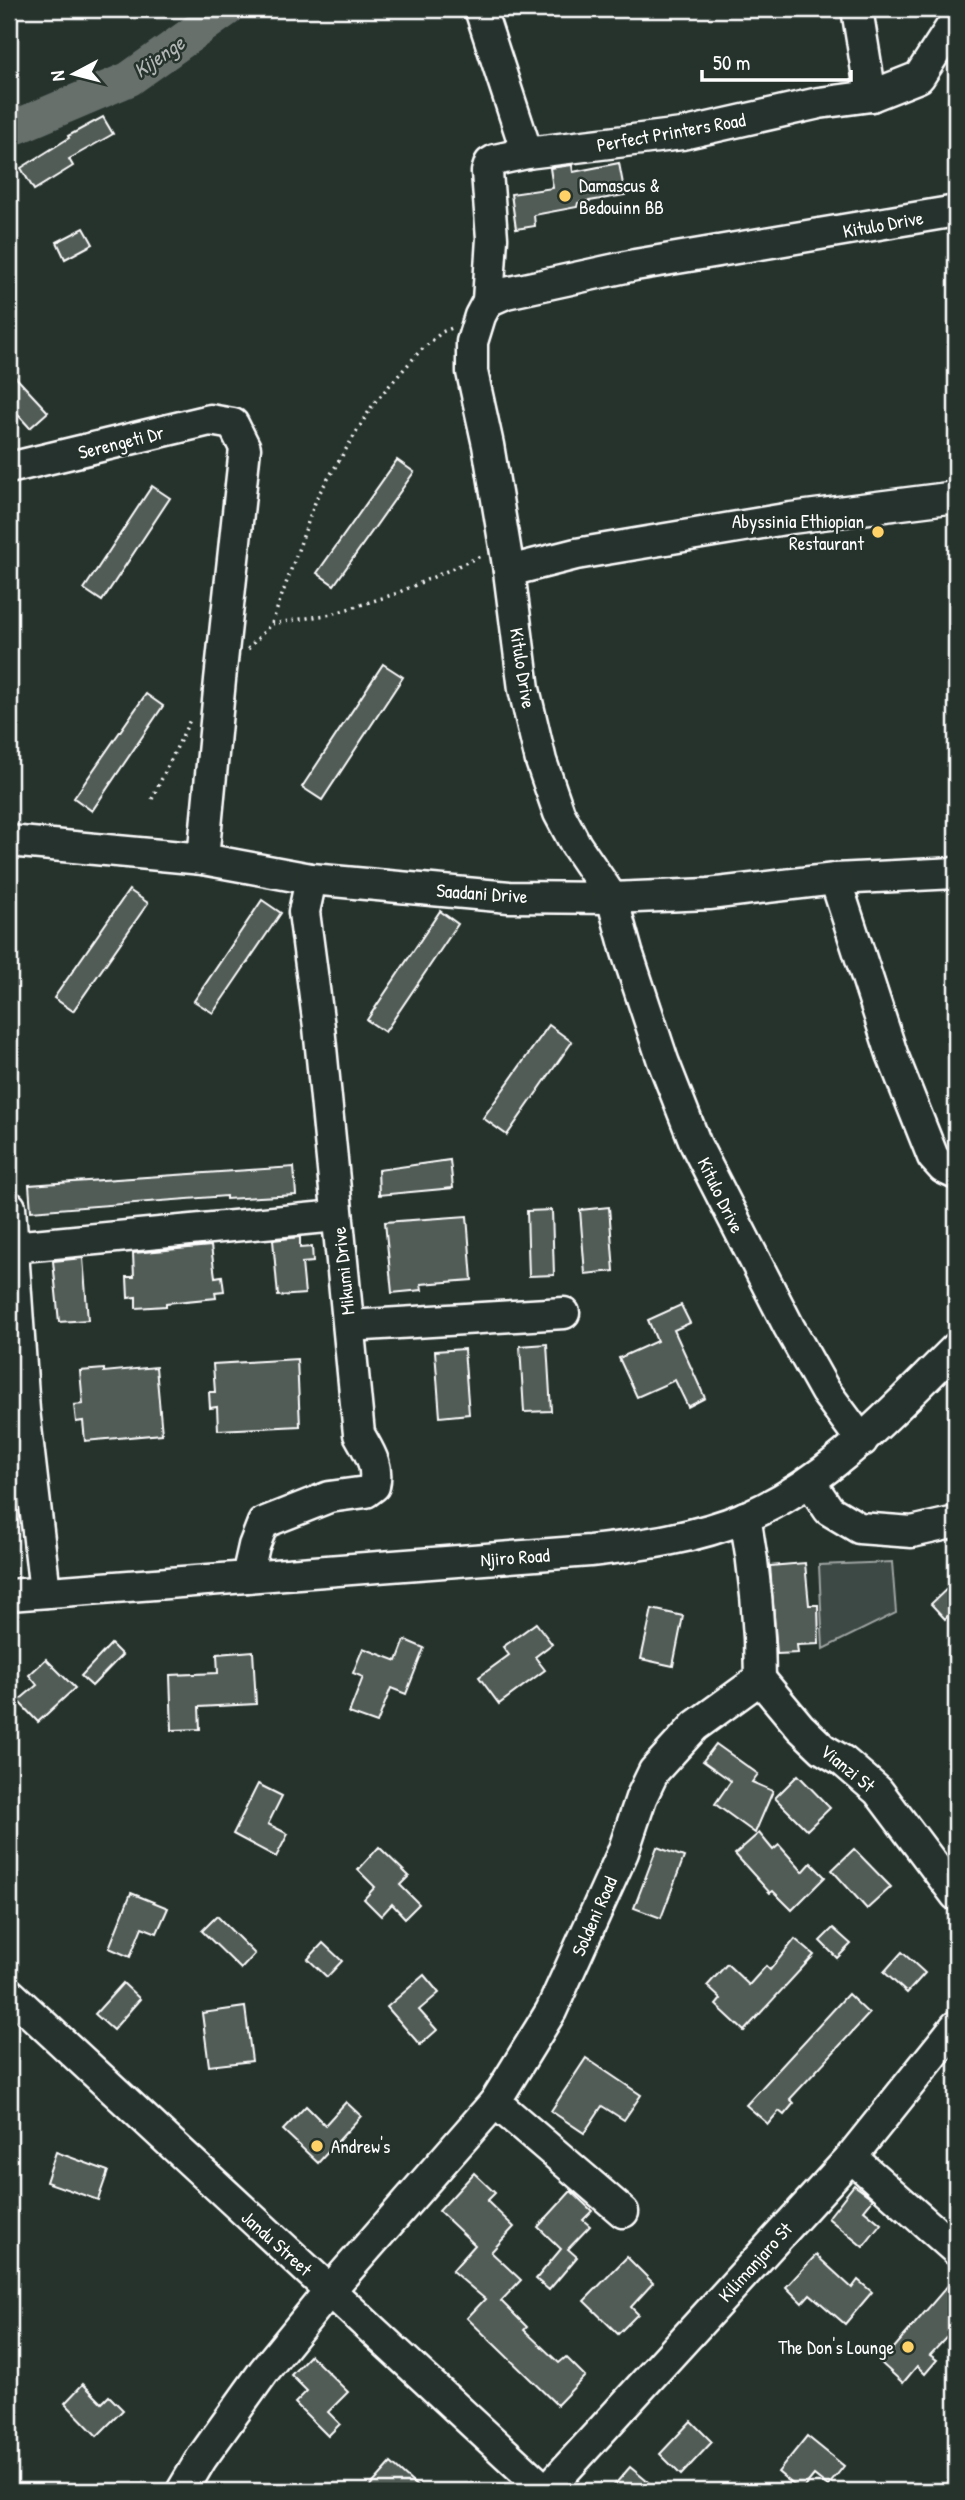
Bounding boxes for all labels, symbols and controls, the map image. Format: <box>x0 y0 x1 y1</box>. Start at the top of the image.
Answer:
water label: Kijenge <box>127 28 191 85</box>
north arrow <box>38 38 108 108</box>
scale bar <box>702 38 851 82</box>
text: 50 m <box>713 48 750 77</box>
text: N <box>44 69 71 83</box>
street label: Perfect Printers Road <box>595 106 748 158</box>
place label: Damascus & Bedouinn BB <box>579 172 664 220</box>
marker: Damascus & Bedouinn BB <box>557 188 573 204</box>
street label: Kitulo Drive <box>841 204 926 244</box>
street label: Serengeti Dr <box>76 419 167 465</box>
place label: Abyssinia Ethiopian Restaurant <box>732 508 864 556</box>
marker: Abyssinia Ethiopian Restaurant <box>870 524 886 540</box>
street label: Kitulo Drive <box>504 626 542 711</box>
street label: Saadani Drive <box>435 877 529 909</box>
street label: Kitulo Drive <box>692 1153 751 1238</box>
street label: Mikumi Drive <box>325 1225 361 1316</box>
street label: Njiro Road <box>480 1542 551 1572</box>
street label: Vianzi St <box>815 1738 881 1798</box>
street label: Soldeni Road <box>565 1871 623 1960</box>
place label: Andrew's <box>331 2133 390 2159</box>
marker: Andrew's <box>309 2138 325 2154</box>
street label: Jandu Street <box>236 2204 318 2282</box>
street label: Kilimanjaro St <box>712 2216 798 2307</box>
place label: The Don's Lounge <box>778 2334 894 2360</box>
marker: The Don's Lounge <box>900 2339 916 2355</box>

